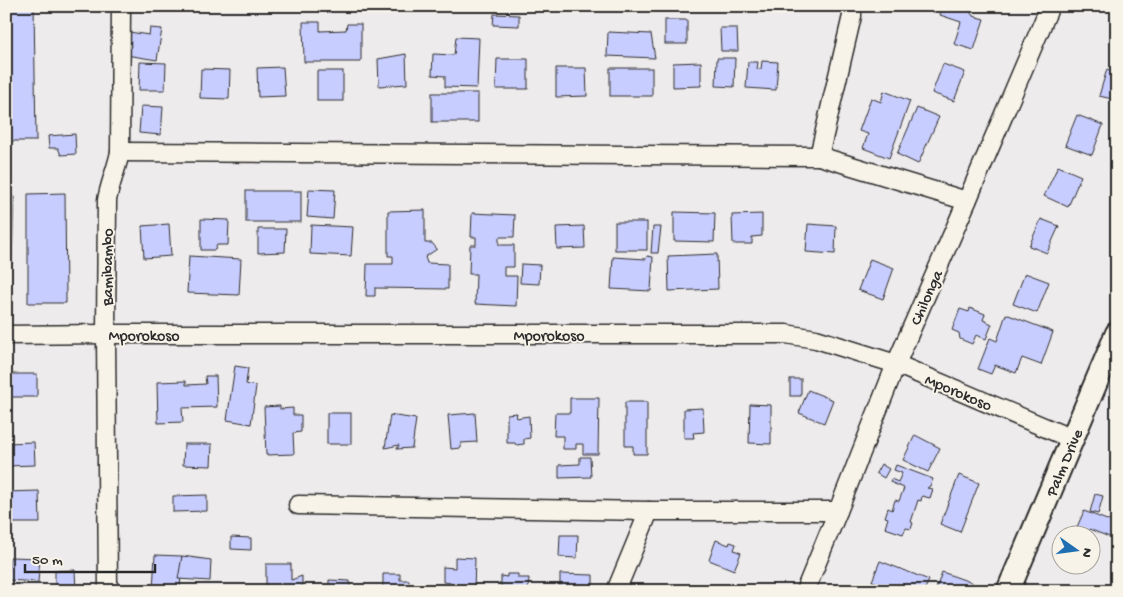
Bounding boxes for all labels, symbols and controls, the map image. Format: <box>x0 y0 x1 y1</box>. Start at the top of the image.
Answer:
street label: Bamibambo <box>100 228 119 307</box>
street label: Chilonga <box>908 267 949 329</box>
street label: Mporokoso <box>109 328 179 347</box>
street label: Mporokoso <box>514 328 584 347</box>
street label: Mporokoso <box>921 372 994 417</box>
street label: Palm Drive <box>1043 426 1089 501</box>
north arrow <box>1050 524 1100 574</box>
scale bar <box>25 542 155 574</box>
text: N <box>1077 546 1096 559</box>
text: 50 m <box>32 552 63 570</box>

